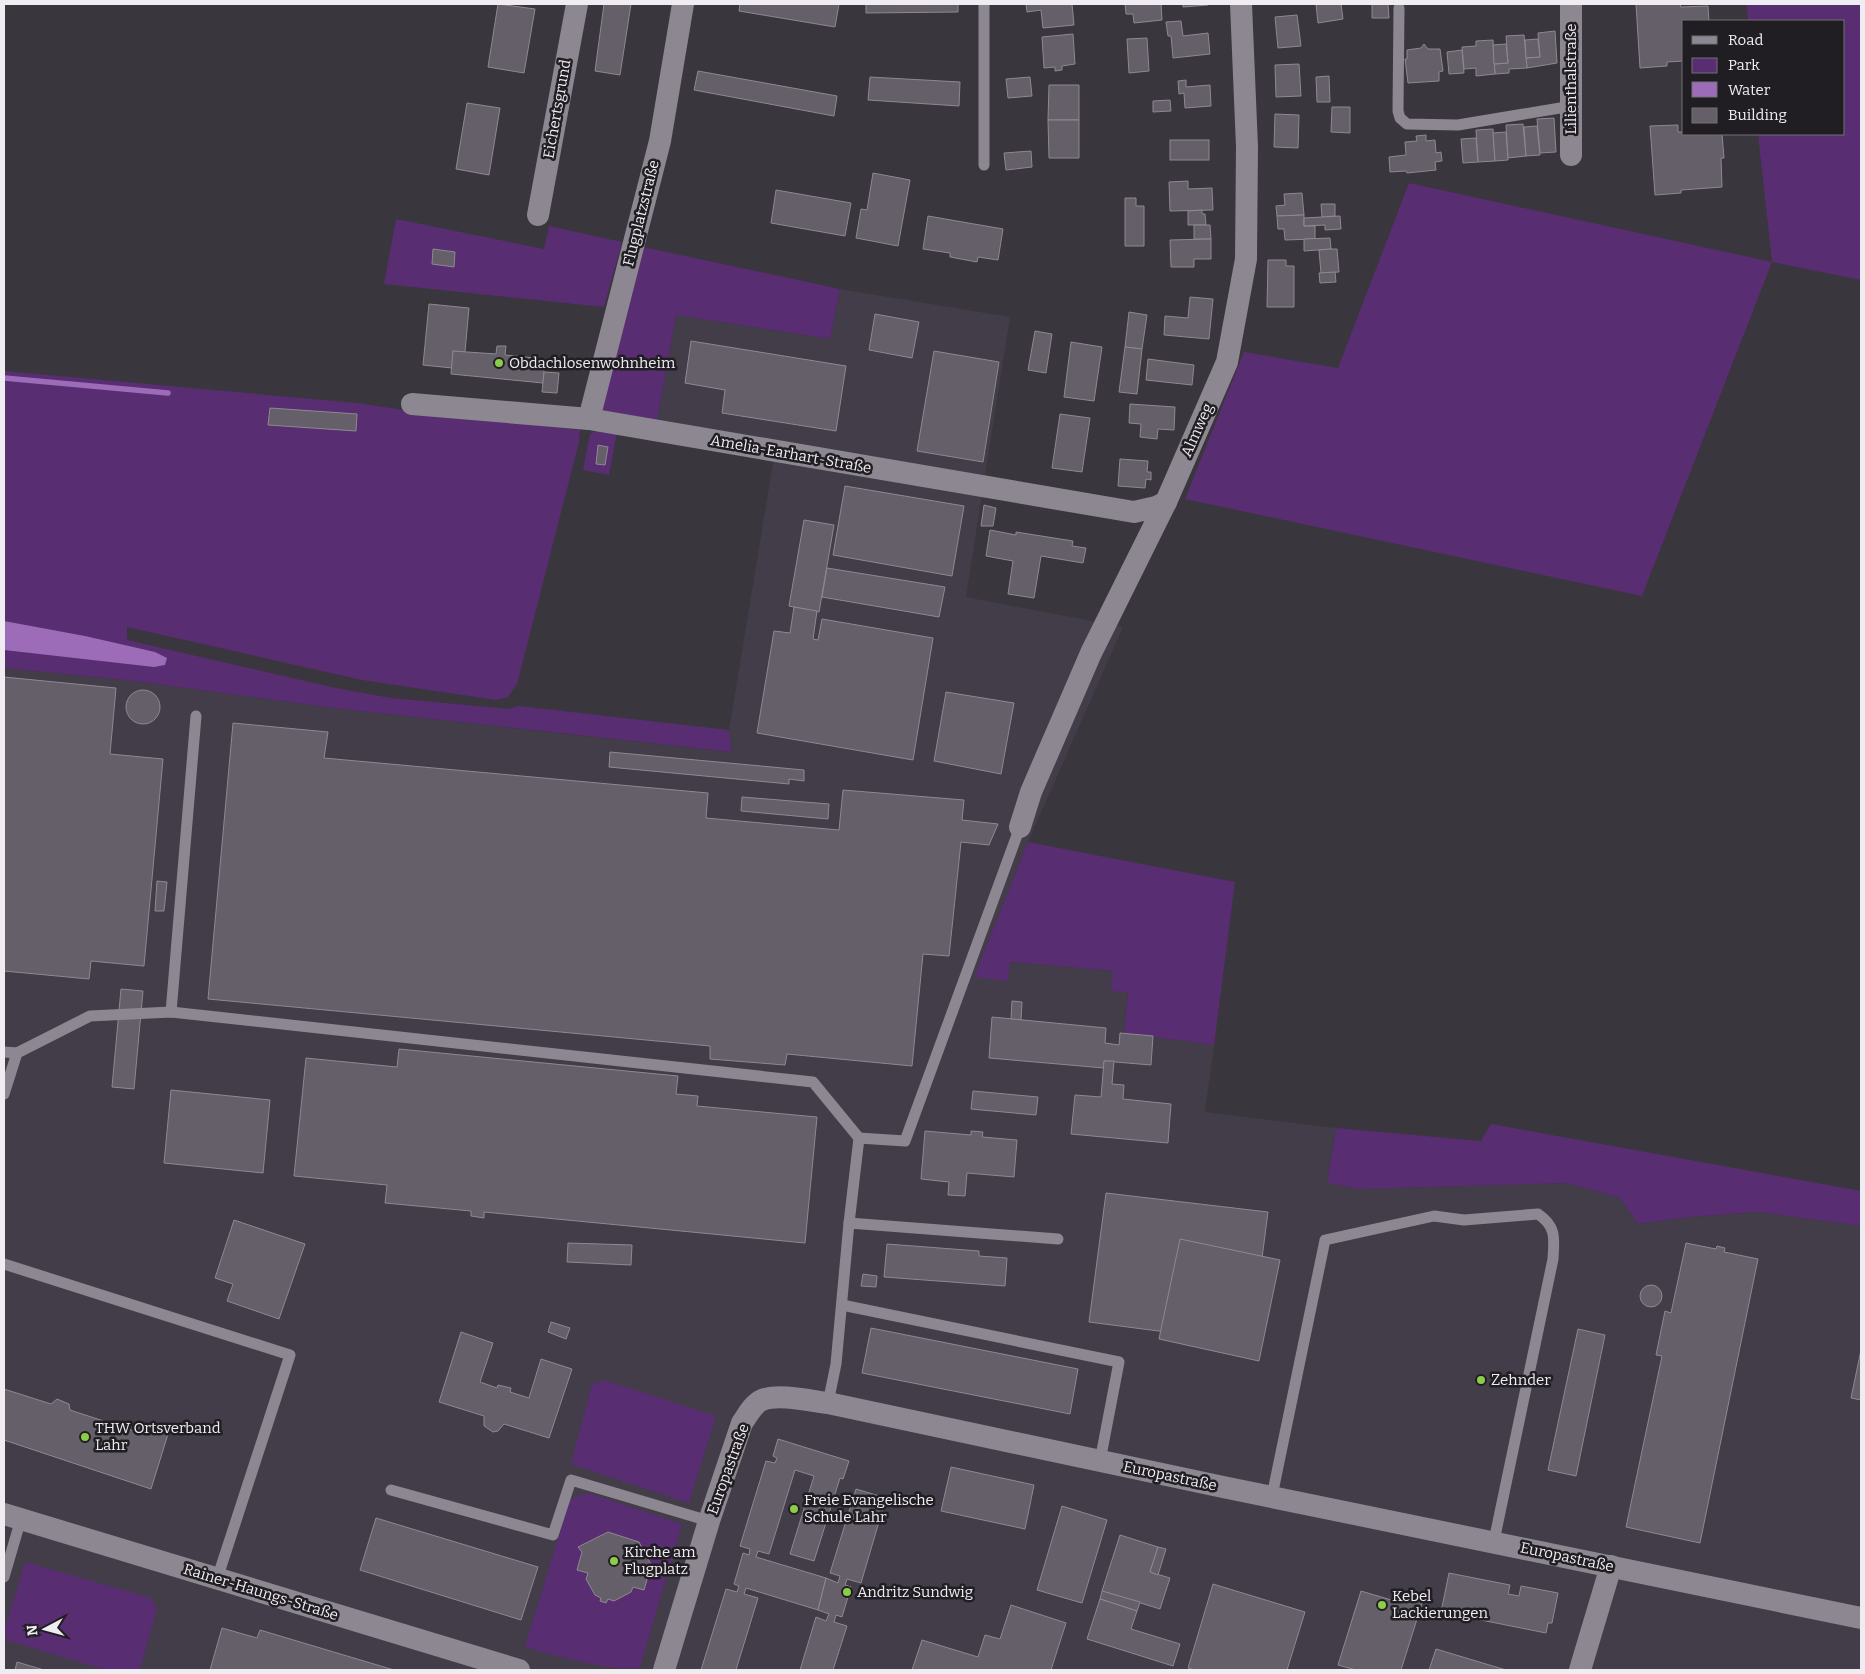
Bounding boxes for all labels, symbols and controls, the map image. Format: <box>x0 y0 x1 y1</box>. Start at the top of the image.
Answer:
legend <box>1682 20 1845 135</box>
street label: Lilienthalstraße <box>1562 24 1580 134</box>
text: Road <box>1728 31 1763 49</box>
text: Park <box>1728 56 1760 74</box>
street label: Eichertsgrund <box>539 58 575 160</box>
text: Water <box>1728 81 1771 99</box>
text: Building <box>1728 106 1787 124</box>
street label: Flugplatzstraße <box>619 158 663 268</box>
place label: Obdachlosenwohnheim <box>509 354 676 372</box>
marker: Obdachlosenwohnheim <box>493 357 505 369</box>
street label: Almweg <box>1177 400 1217 460</box>
street label: Amelia-Earhart-Straße <box>709 431 873 477</box>
place label: Zehnder <box>1491 1371 1551 1389</box>
marker: Zehnder <box>1475 1374 1487 1386</box>
place label: THW Ortsverband Lahr <box>95 1419 221 1454</box>
street label: Europastraße <box>703 1421 753 1517</box>
marker: THW Ortsverband Lahr <box>79 1431 91 1443</box>
street label: Europastraße <box>1122 1457 1218 1495</box>
place label: Freie Evangelische Schule Lahr <box>804 1491 934 1526</box>
marker: Freie Evangelische Schule Lahr <box>788 1503 800 1515</box>
street label: Europastraße <box>1519 1538 1615 1576</box>
place label: Kirche am Flugplatz <box>624 1543 696 1578</box>
marker: Kirche am Flugplatz <box>608 1555 620 1567</box>
street label: Rainer-Haungs-Straße <box>181 1560 341 1624</box>
place label: Andritz Sundwig <box>857 1583 973 1601</box>
marker: Andritz Sundwig <box>841 1586 853 1598</box>
place label: Kebel Lackierungen <box>1392 1587 1488 1622</box>
marker: Kebel Lackierungen <box>1376 1599 1388 1611</box>
north arrow <box>20 1604 70 1654</box>
text: N <box>24 1624 42 1637</box>

